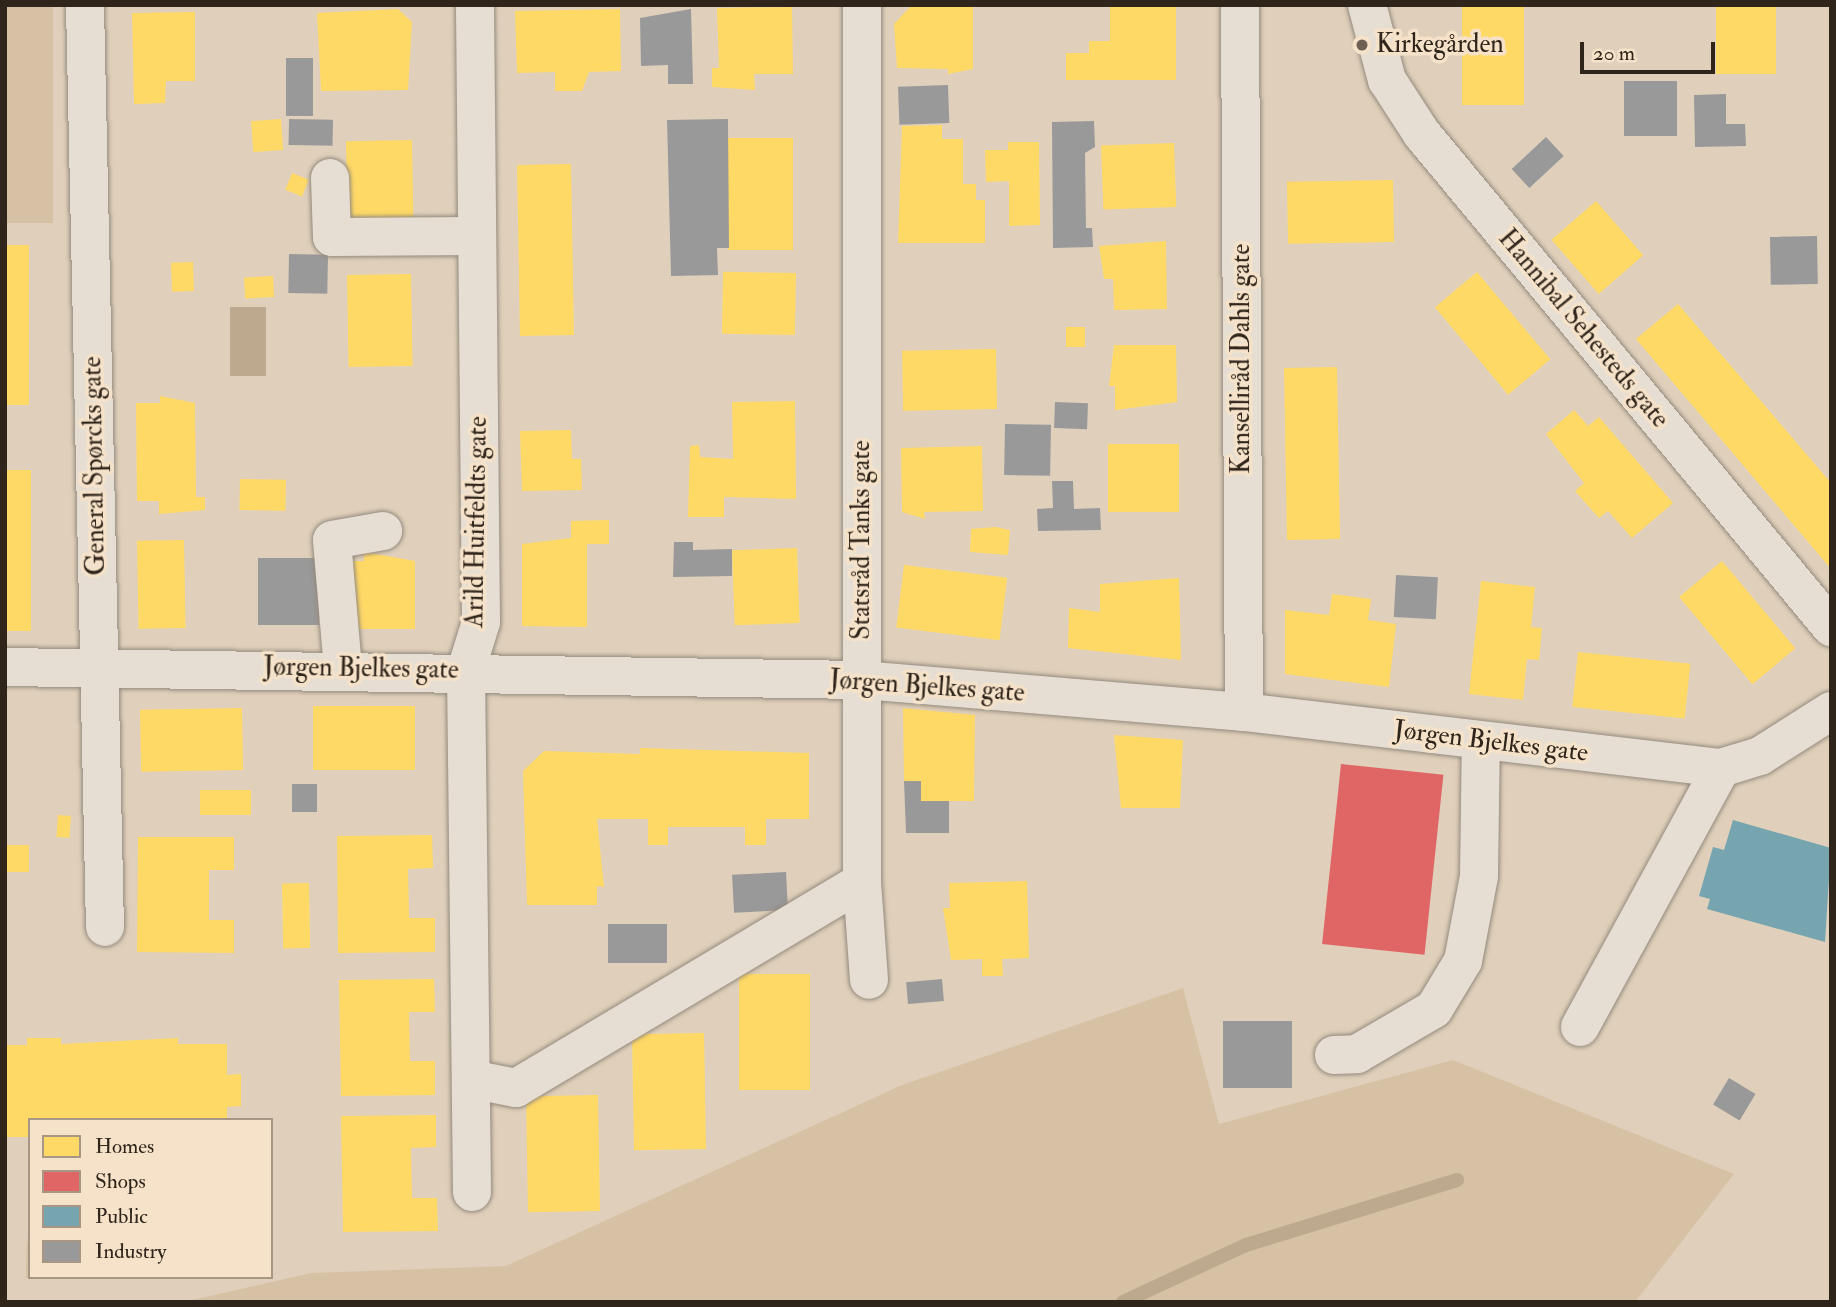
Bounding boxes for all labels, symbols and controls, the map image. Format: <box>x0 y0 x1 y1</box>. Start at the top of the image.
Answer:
scale bar <box>1584 28 1719 72</box>
place label: Kirkegården <box>1376 29 1504 61</box>
marker: Kirkegården <box>1354 37 1370 53</box>
text: 20 m <box>1593 40 1635 67</box>
street label: Hannibal Sehesteds gate <box>1491 224 1675 434</box>
street label: Kanselliråd Dahls gate <box>1226 244 1258 474</box>
street label: General Spørcks gate <box>77 356 113 576</box>
street label: Arild Huitfeldts gate <box>460 416 494 628</box>
street label: Statsråd Tanks gate <box>846 440 878 640</box>
street label: Jørgen Bjelkes gate <box>263 652 459 686</box>
street label: Jørgen Bjelkes gate <box>829 665 1025 709</box>
street label: Jørgen Bjelkes gate <box>1392 715 1590 769</box>
legend <box>28 1118 273 1279</box>
text: Homes <box>95 1133 154 1160</box>
text: Shops <box>95 1168 146 1195</box>
text: Public <box>95 1203 148 1230</box>
text: Industry <box>95 1238 167 1265</box>

